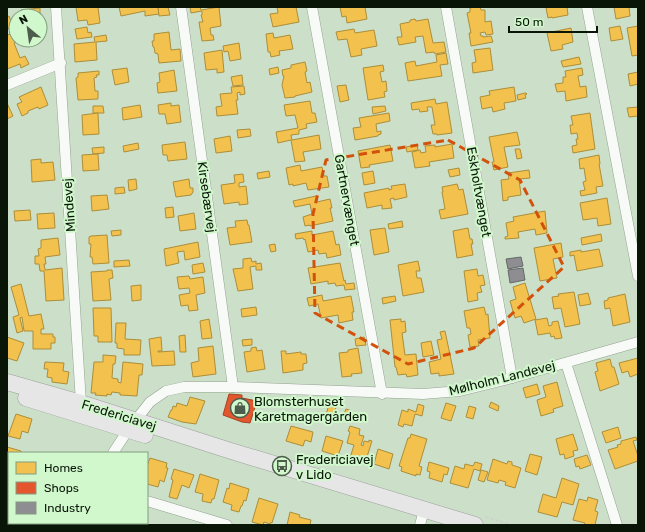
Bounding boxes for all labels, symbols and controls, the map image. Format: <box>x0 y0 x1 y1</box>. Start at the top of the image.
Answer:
north arrow <box>8 8 48 48</box>
scale bar <box>509 8 597 34</box>
text: N <box>17 12 30 27</box>
text: 50 m <box>515 15 543 29</box>
street label: Eskholtvænget <box>463 146 494 238</box>
street label: Gartnervænget <box>331 153 362 247</box>
street label: Kirsebærvej <box>195 160 219 234</box>
street label: Mindevej <box>60 178 78 232</box>
street label: Mølholm Landevej <box>447 358 557 398</box>
place label: Blomsterhuset Karetmagergården <box>254 394 367 425</box>
street label: Fredericiavej <box>80 396 158 434</box>
shop icon: Blomsterhuset Karetmagergården <box>229 397 251 419</box>
legend <box>8 452 148 524</box>
place label: Fredericiavej v Lido <box>296 452 374 482</box>
bus stop icon: Fredericiavej v Lido <box>271 455 293 477</box>
text: Homes <box>44 461 83 475</box>
text: Shops <box>44 481 79 495</box>
text: Industry <box>44 501 91 515</box>

